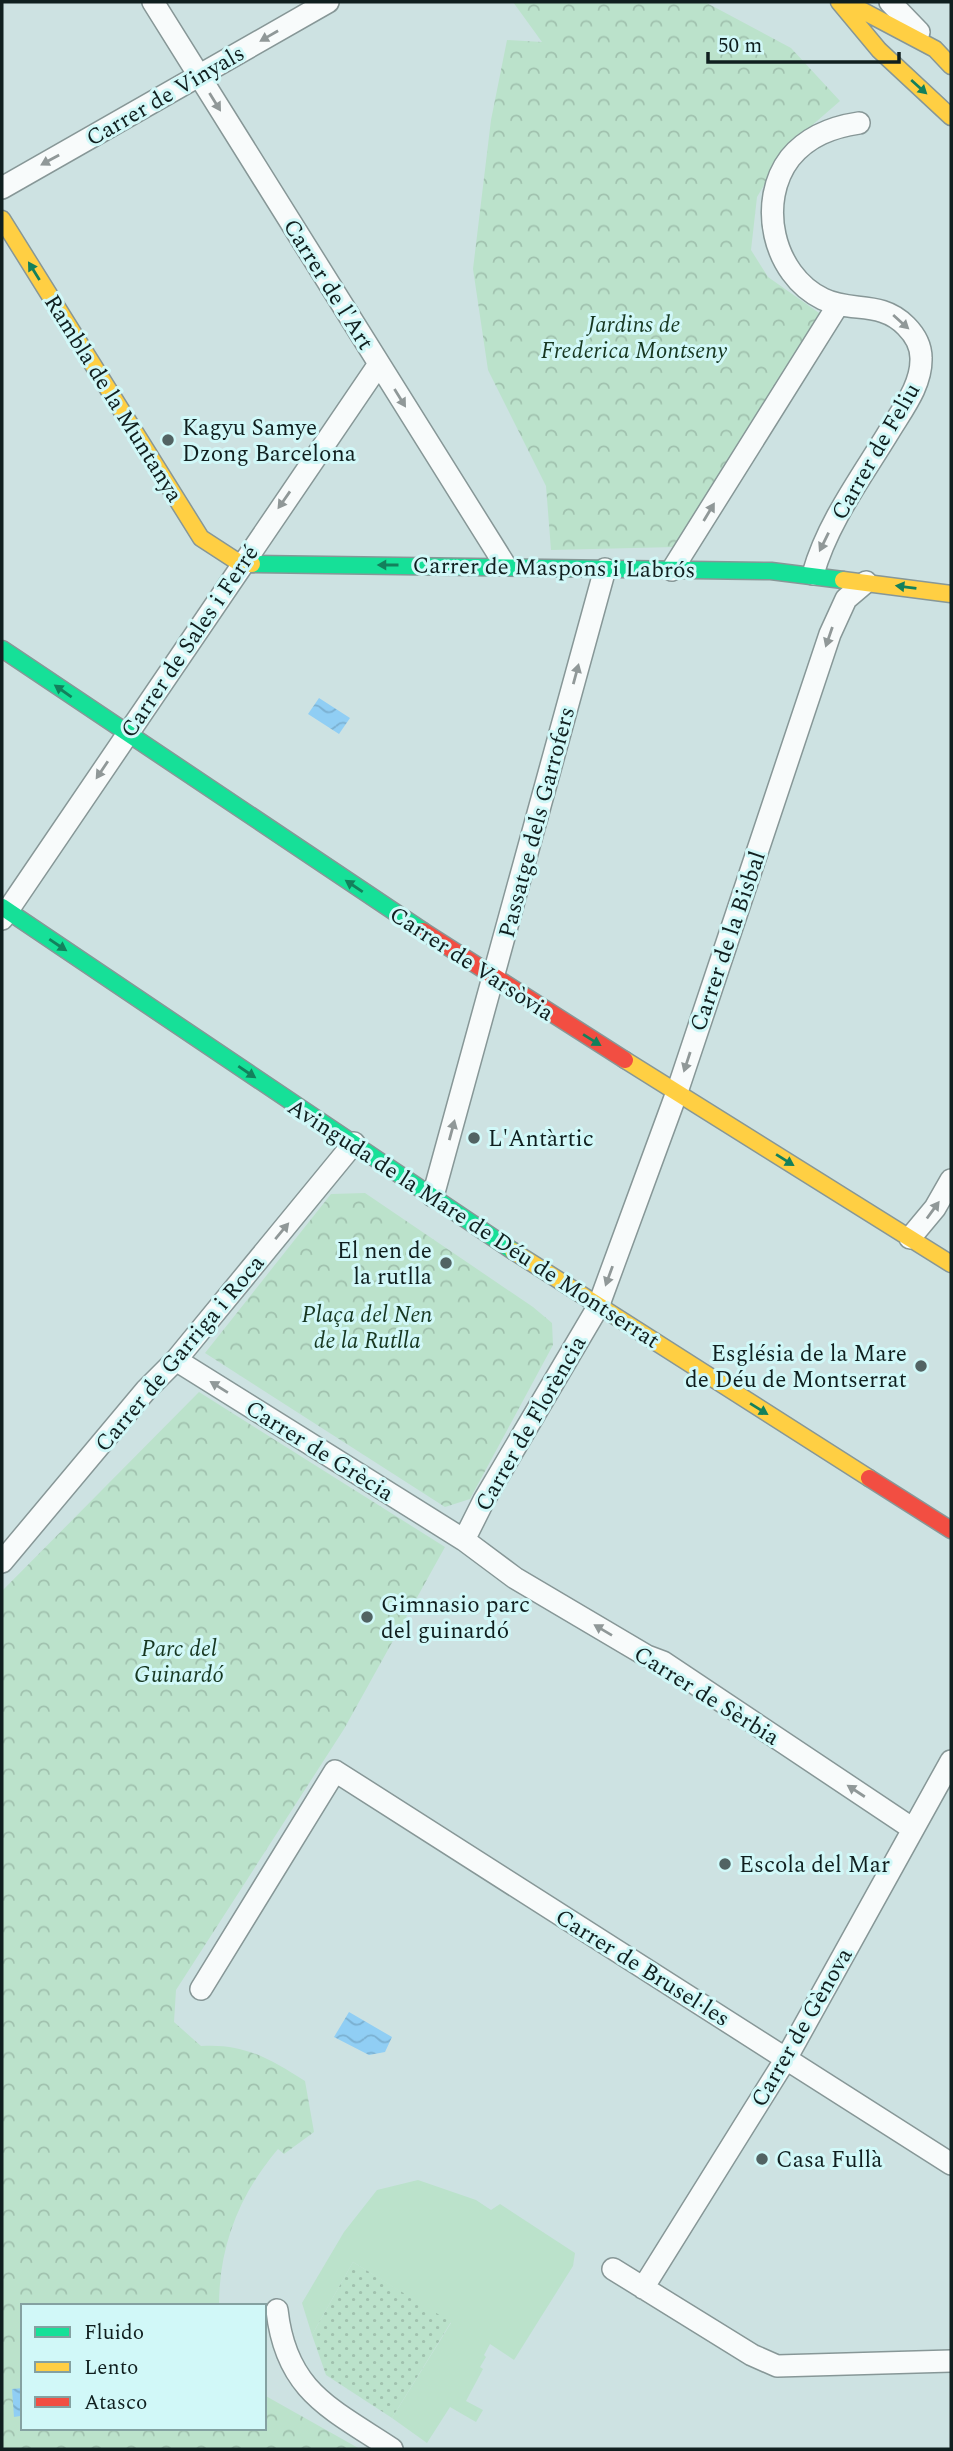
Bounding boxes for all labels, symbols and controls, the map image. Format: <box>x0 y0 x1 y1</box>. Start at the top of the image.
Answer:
scale bar <box>708 21 899 65</box>
one-way arrow <box>259 30 279 42</box>
text: 50 m <box>718 30 762 62</box>
street label: Carrer de Vinyals <box>80 37 252 156</box>
one-way arrow <box>910 79 928 95</box>
one-way arrow <box>208 92 221 111</box>
one-way arrow <box>40 154 60 166</box>
street label: Carrer de l'Art <box>273 212 382 357</box>
one-way arrow <box>28 261 41 280</box>
street label: Rambla de la Muntanya <box>34 288 191 510</box>
park label: Jardins de Frederica Montseny <box>541 308 728 369</box>
one-way arrow <box>892 314 910 330</box>
street label: Carrer de Feliu <box>823 376 930 527</box>
one-way arrow <box>394 389 407 408</box>
place label: Kagyu Samye Dzong Barcelona <box>182 411 356 472</box>
marker: Kagyu Samye Dzong Barcelona <box>160 432 176 448</box>
one-way arrow <box>278 491 291 510</box>
one-way arrow <box>702 502 715 521</box>
one-way arrow <box>819 532 830 552</box>
street label: Carrer de Sales i Ferré <box>112 538 268 745</box>
street label: Carrer de Maspons i Labrós <box>412 549 696 588</box>
one-way arrow <box>376 559 398 570</box>
one-way arrow <box>895 581 917 592</box>
one-way arrow <box>823 627 834 648</box>
one-way arrow <box>571 663 582 685</box>
one-way arrow <box>54 684 72 698</box>
street label: Passatge dels Garrofers <box>490 703 585 942</box>
one-way arrow <box>95 761 109 779</box>
street label: Carrer de la Bisbal <box>681 847 776 1036</box>
one-way arrow <box>345 879 363 893</box>
street label: Carrer de Varsòvia <box>382 898 560 1031</box>
one-way arrow <box>49 938 68 951</box>
one-way arrow <box>583 1033 602 1046</box>
one-way arrow <box>681 1052 692 1073</box>
one-way arrow <box>238 1065 256 1079</box>
street label: Avinguda de la Mare de Déu de Montserrat <box>280 1090 666 1358</box>
one-way arrow <box>447 1119 458 1141</box>
place label: L'Antàrtic <box>488 1122 594 1157</box>
marker: L'Antàrtic <box>466 1130 482 1146</box>
one-way arrow <box>776 1154 795 1167</box>
one-way arrow <box>925 1201 939 1219</box>
one-way arrow <box>274 1223 289 1240</box>
place label: El nen de la rutlla <box>337 1234 432 1295</box>
street label: Carrer de Garriga i Roca <box>87 1247 273 1460</box>
marker: El nen de la rutlla <box>438 1255 454 1271</box>
one-way arrow <box>604 1265 615 1286</box>
park label: Plaça del Nen de la Rutlla <box>301 1298 433 1359</box>
street label: Carrer de Florència <box>467 1329 596 1518</box>
place label: Església de la Mare de Déu de Montserrat <box>685 1337 907 1398</box>
marker: Església de la Mare de Déu de Montserrat <box>913 1358 929 1374</box>
one-way arrow <box>210 1380 229 1393</box>
street label: Carrer de Grècia <box>238 1392 400 1511</box>
one-way arrow <box>750 1402 769 1415</box>
place label: Gimnasio parc del guinardó <box>381 1588 530 1649</box>
marker: Gimnasio parc del guinardó <box>359 1609 375 1625</box>
one-way arrow <box>593 1624 612 1636</box>
park label: Parc del Guinardó <box>134 1632 224 1693</box>
street label: Carrer de Sèrbia <box>626 1637 786 1755</box>
one-way arrow <box>846 1785 866 1798</box>
place label: Escola del Mar <box>739 1848 890 1883</box>
marker: Escola del Mar <box>717 1856 733 1872</box>
street label: Carrer de Brusel·les <box>548 1900 737 2036</box>
street label: Carrer de Gènova <box>742 1942 862 2114</box>
place label: Casa Fullà <box>776 2143 882 2178</box>
marker: Casa Fullà <box>754 2151 770 2167</box>
legend <box>21 2304 266 2430</box>
text: Fluido <box>84 2317 144 2349</box>
text: Lento <box>84 2352 138 2384</box>
text: Atasco <box>84 2387 147 2419</box>

